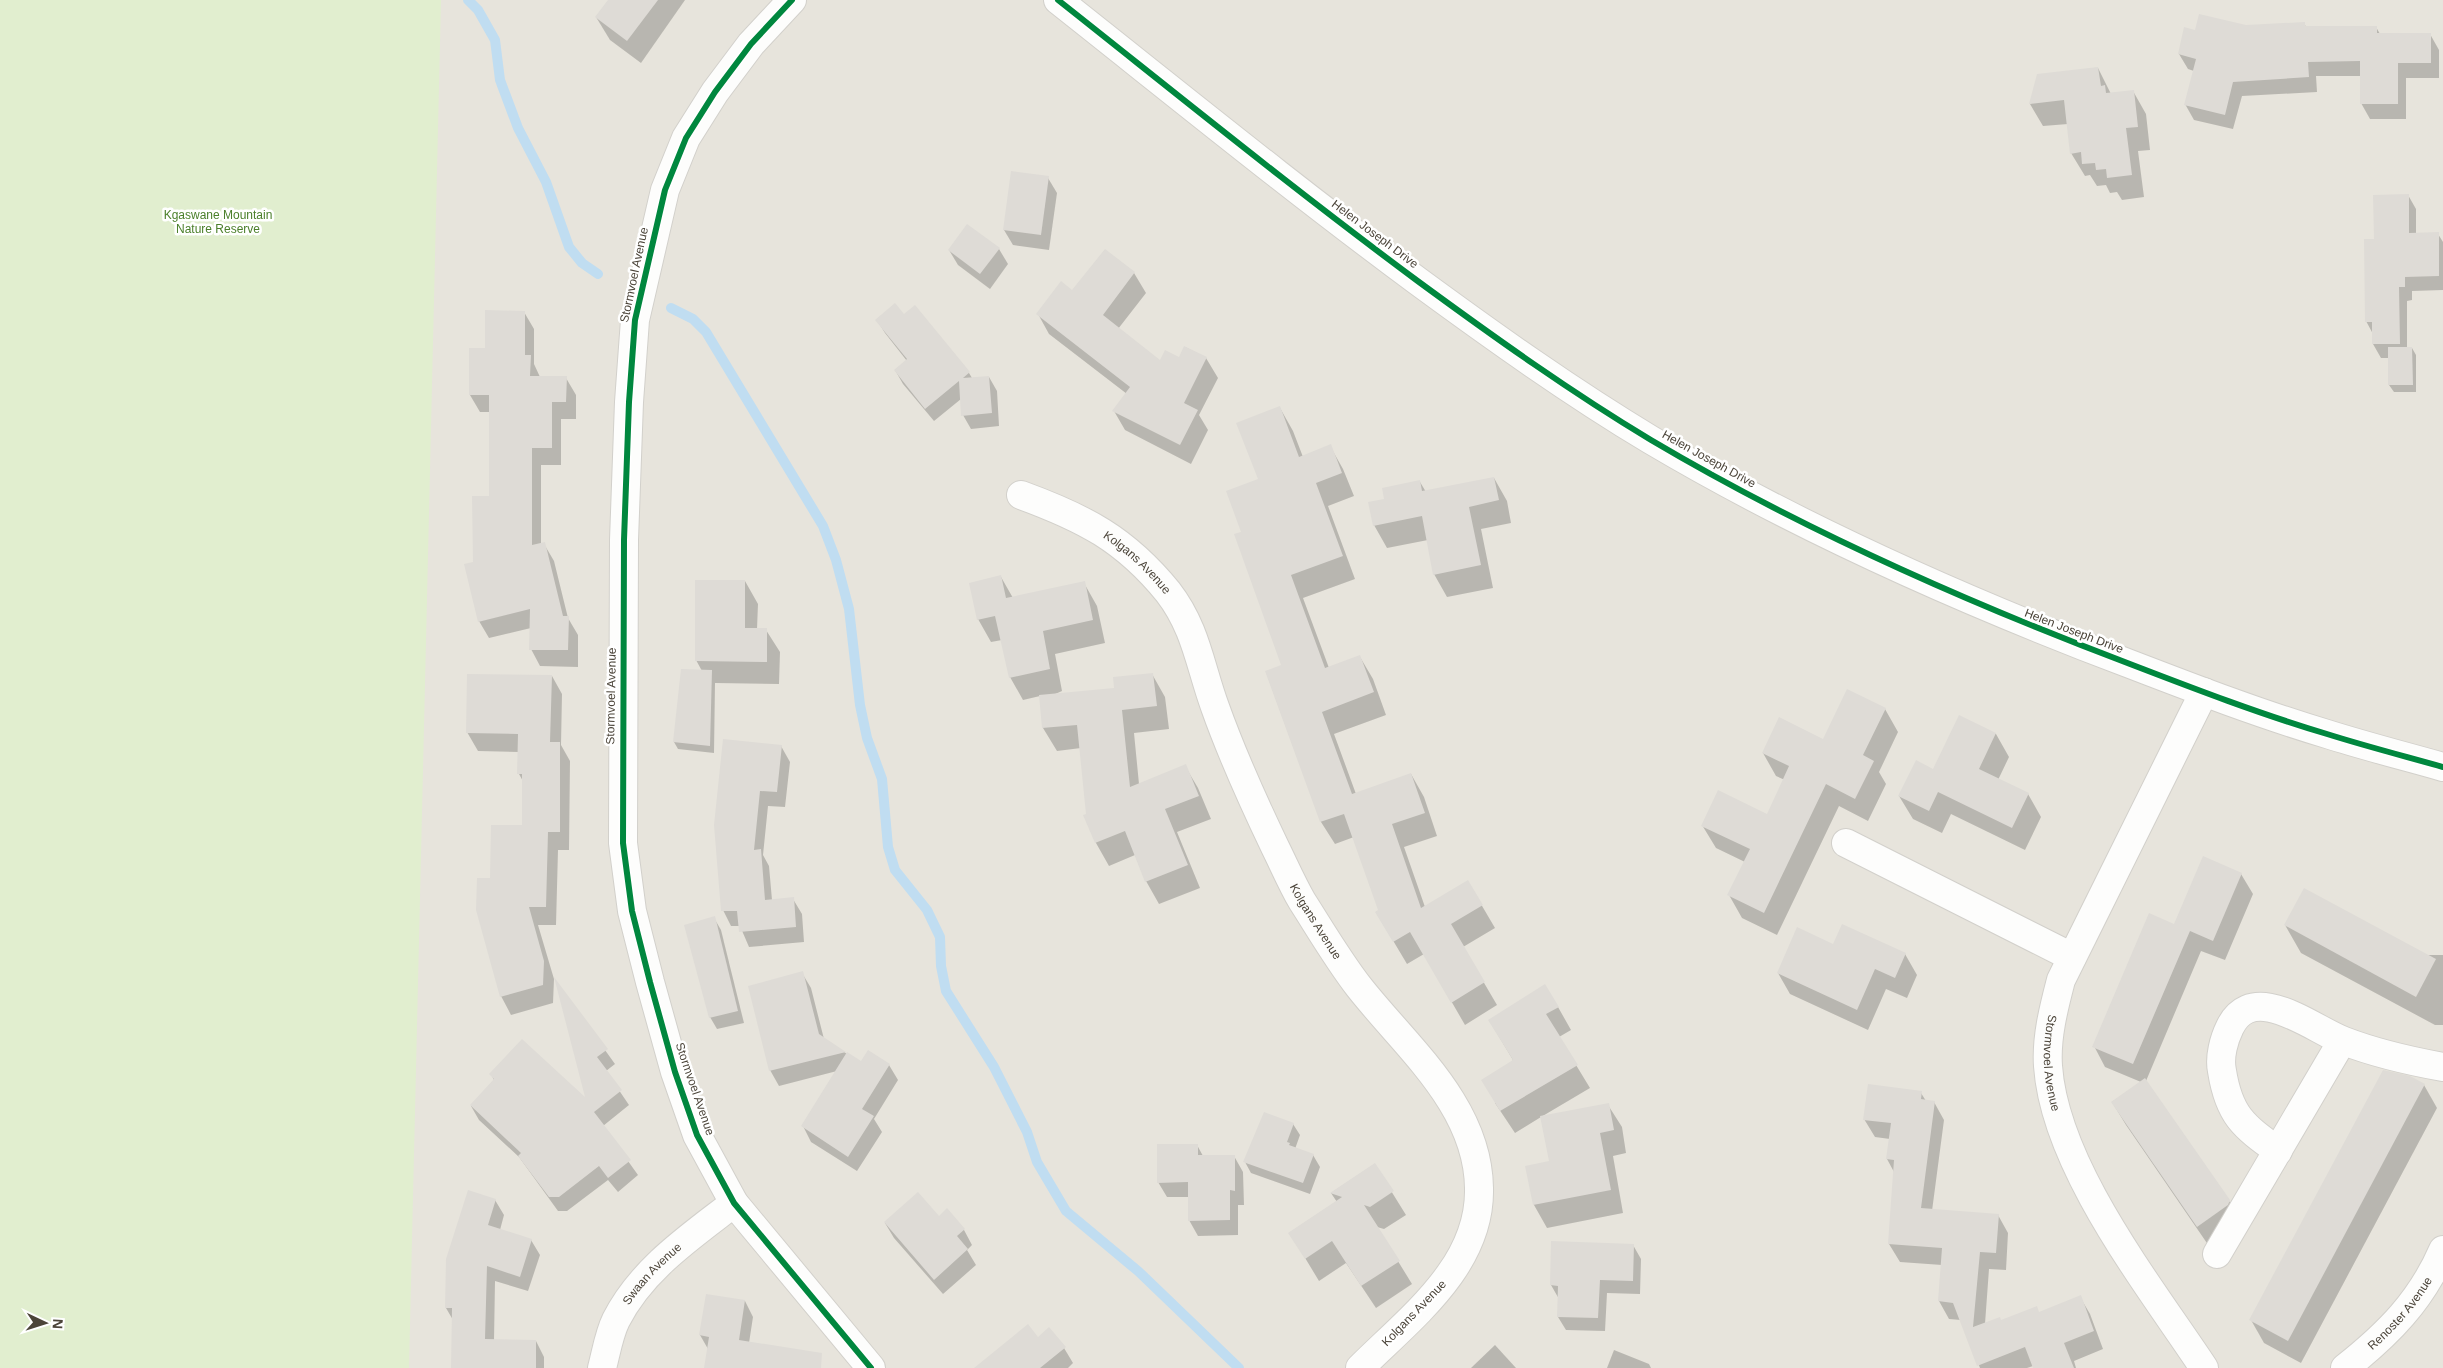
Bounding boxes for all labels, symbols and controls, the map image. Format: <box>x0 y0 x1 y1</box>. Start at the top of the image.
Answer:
street label: Helen Joseph Drive <box>1329 197 1421 271</box>
park label: Kgaswane Mountain Nature Reserve <box>164 208 272 236</box>
street label: Stormvoel Avenue <box>617 226 651 324</box>
street label: Helen Joseph Drive <box>1660 427 1758 491</box>
street label: Kolgans Avenue <box>1101 528 1174 597</box>
street label: Helen Joseph Drive <box>2023 606 2126 656</box>
street label: Stormvoel Avenue <box>603 647 619 745</box>
street label: Kolgans Avenue <box>1287 881 1344 962</box>
street label: Stormvoel Avenue <box>2041 1013 2063 1113</box>
street label: Stormvoel Avenue <box>673 1041 718 1138</box>
street label: Swaan Avenue <box>620 1240 684 1308</box>
street label: Renoster Avenue <box>2365 1274 2435 1353</box>
street label: Kolgans Avenue <box>1379 1277 1449 1349</box>
north arrow <box>20 1298 70 1348</box>
text: N <box>50 1318 66 1330</box>

